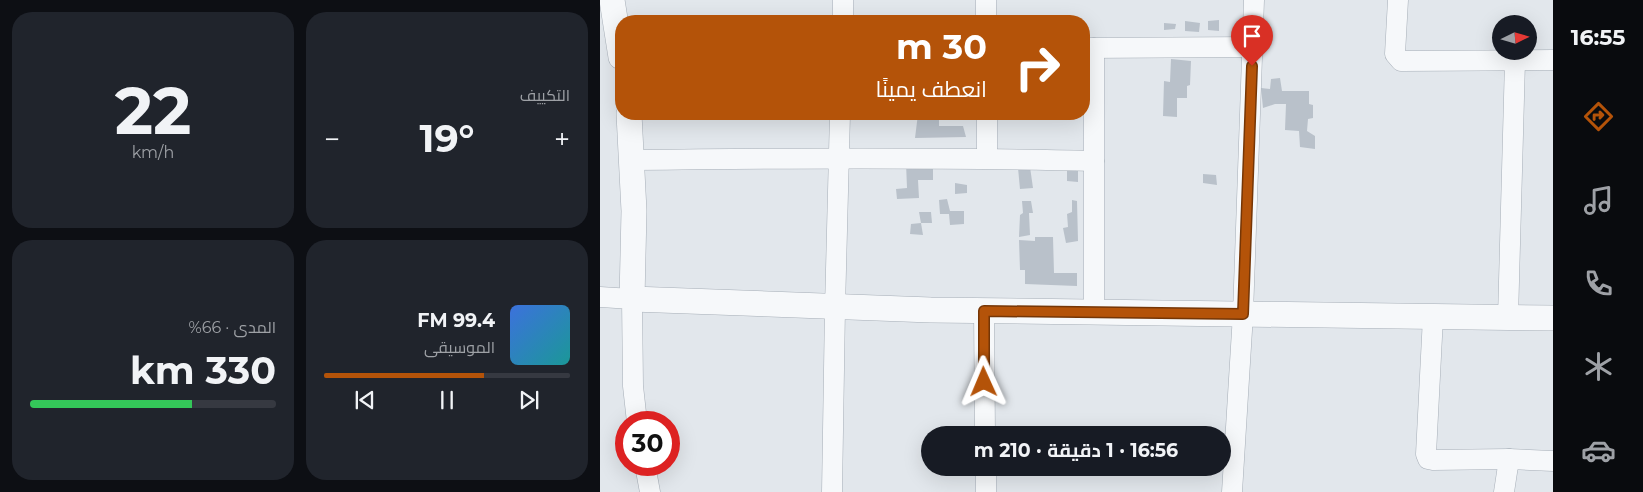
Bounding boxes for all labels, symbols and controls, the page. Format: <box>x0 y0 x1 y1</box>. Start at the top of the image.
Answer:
pin <box>1231 15 1273 66</box>
north arrow <box>1492 15 1538 60</box>
map controls <box>1492 15 1537 60</box>
icon: arrive <box>1238 22 1266 50</box>
text: 16:55 <box>1571 24 1625 51</box>
text: 30 m <box>896 25 987 68</box>
icon: right <box>1005 35 1070 100</box>
text: 22 <box>115 71 191 150</box>
text: انعطف يمينًا <box>876 76 987 103</box>
text: التكييف <box>520 86 570 105</box>
icon: directions <box>1581 99 1616 134</box>
text: 19° <box>420 115 475 162</box>
text: − <box>324 122 340 156</box>
text: + <box>554 122 570 156</box>
text: km/h <box>132 143 174 162</box>
icon: music <box>1581 183 1616 218</box>
icon: phone <box>1581 266 1616 301</box>
text: 99.4 FM <box>417 309 495 332</box>
text: المدى · 66% <box>188 318 276 337</box>
text: الموسيقى <box>424 338 495 357</box>
text: 330 km <box>130 347 276 394</box>
icon: climate <box>1581 349 1616 384</box>
position arrow <box>957 355 1009 407</box>
icon: previous <box>351 386 379 414</box>
icon: pause <box>433 386 461 414</box>
icon: next <box>515 386 543 414</box>
speed limit sign: 30 <box>615 411 680 476</box>
icon: car <box>1581 433 1616 468</box>
text: 16:56 · 1 دقيقة · 210 m <box>974 439 1178 462</box>

